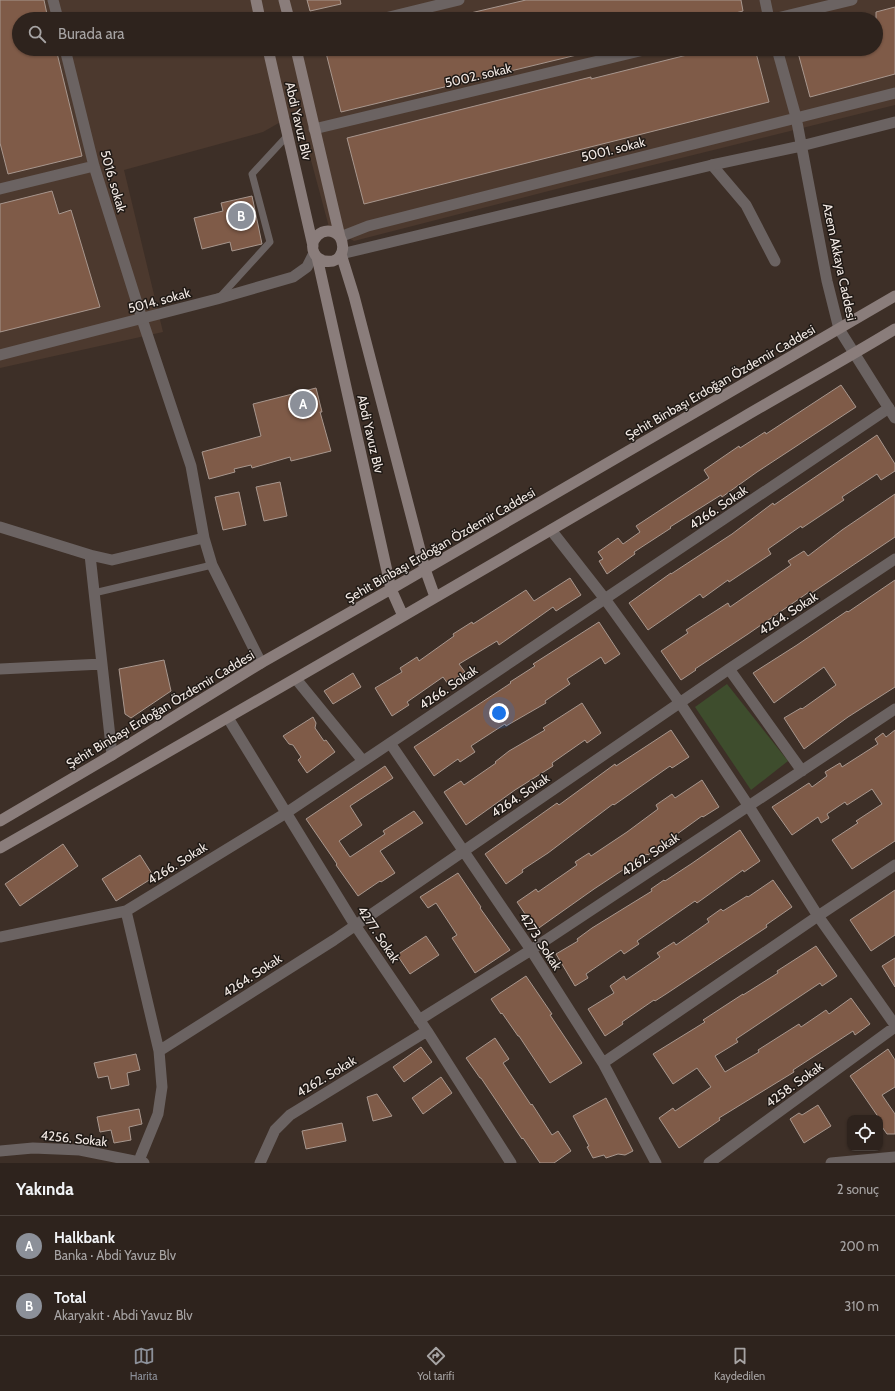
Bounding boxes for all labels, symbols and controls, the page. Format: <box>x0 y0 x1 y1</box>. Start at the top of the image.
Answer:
search box <box>12 12 883 56</box>
icon: search <box>26 23 48 45</box>
text: Burada ara <box>58 25 125 43</box>
street label: 5002. sokak <box>443 60 513 90</box>
street label: Abdi Yavuz Blv <box>282 80 316 162</box>
street label: 5001. sokak <box>579 133 647 165</box>
street label: 5016. sokak <box>98 148 131 214</box>
pin: B <box>228 201 254 231</box>
street label: Azem Akkaya Caddesi <box>820 202 860 322</box>
street label: 5014. sokak <box>126 284 192 316</box>
street label: Şehit Binbaşı Erdoğan Özdemir Caddesi <box>622 321 818 443</box>
pin: A <box>290 389 316 419</box>
street label: Abdi Yavuz Blv <box>354 393 388 475</box>
street label: 4266. Sokak <box>686 481 751 532</box>
street label: Şehit Binbaşı Erdoğan Özdemir Caddesi <box>342 484 538 606</box>
street label: 4264. Sokak <box>755 588 821 638</box>
street label: Şehit Binbaşı Erdoğan Özdemir Caddesi <box>63 646 257 772</box>
street label: 4266. Sokak <box>416 661 481 712</box>
your location <box>489 703 509 723</box>
street label: 4264. Sokak <box>488 769 552 820</box>
street label: 4262. Sokak <box>618 829 682 879</box>
street label: 4266. Sokak <box>144 838 210 888</box>
street label: 4277. Sokak <box>354 903 404 966</box>
street label: 4273. Sokak <box>516 909 566 973</box>
street label: 4264. Sokak <box>219 950 285 1000</box>
street label: 4262. Sokak <box>293 1052 359 1100</box>
street label: 4258. Sokak <box>762 1058 826 1110</box>
map controls <box>847 1115 883 1151</box>
button: locate <box>847 1115 883 1151</box>
street label: 4256. Sokak <box>40 1127 108 1149</box>
text: Yakında <box>16 1179 74 1199</box>
text: 2 sonuç <box>837 1181 879 1197</box>
text: Halkbank <box>54 1229 115 1247</box>
text: A <box>25 1238 33 1254</box>
text: 200 m <box>840 1238 879 1254</box>
text: Banka · Abdi Yavuz Blv <box>54 1247 176 1263</box>
text: Total <box>54 1289 86 1307</box>
text: B <box>25 1298 33 1314</box>
text: 310 m <box>844 1298 879 1314</box>
text: Akaryakıt · Abdi Yavuz Blv <box>54 1307 193 1323</box>
tab: Harita <box>130 1345 158 1383</box>
tab: Yol tarifi <box>417 1345 454 1383</box>
tab: Kaydedilen <box>714 1345 765 1383</box>

